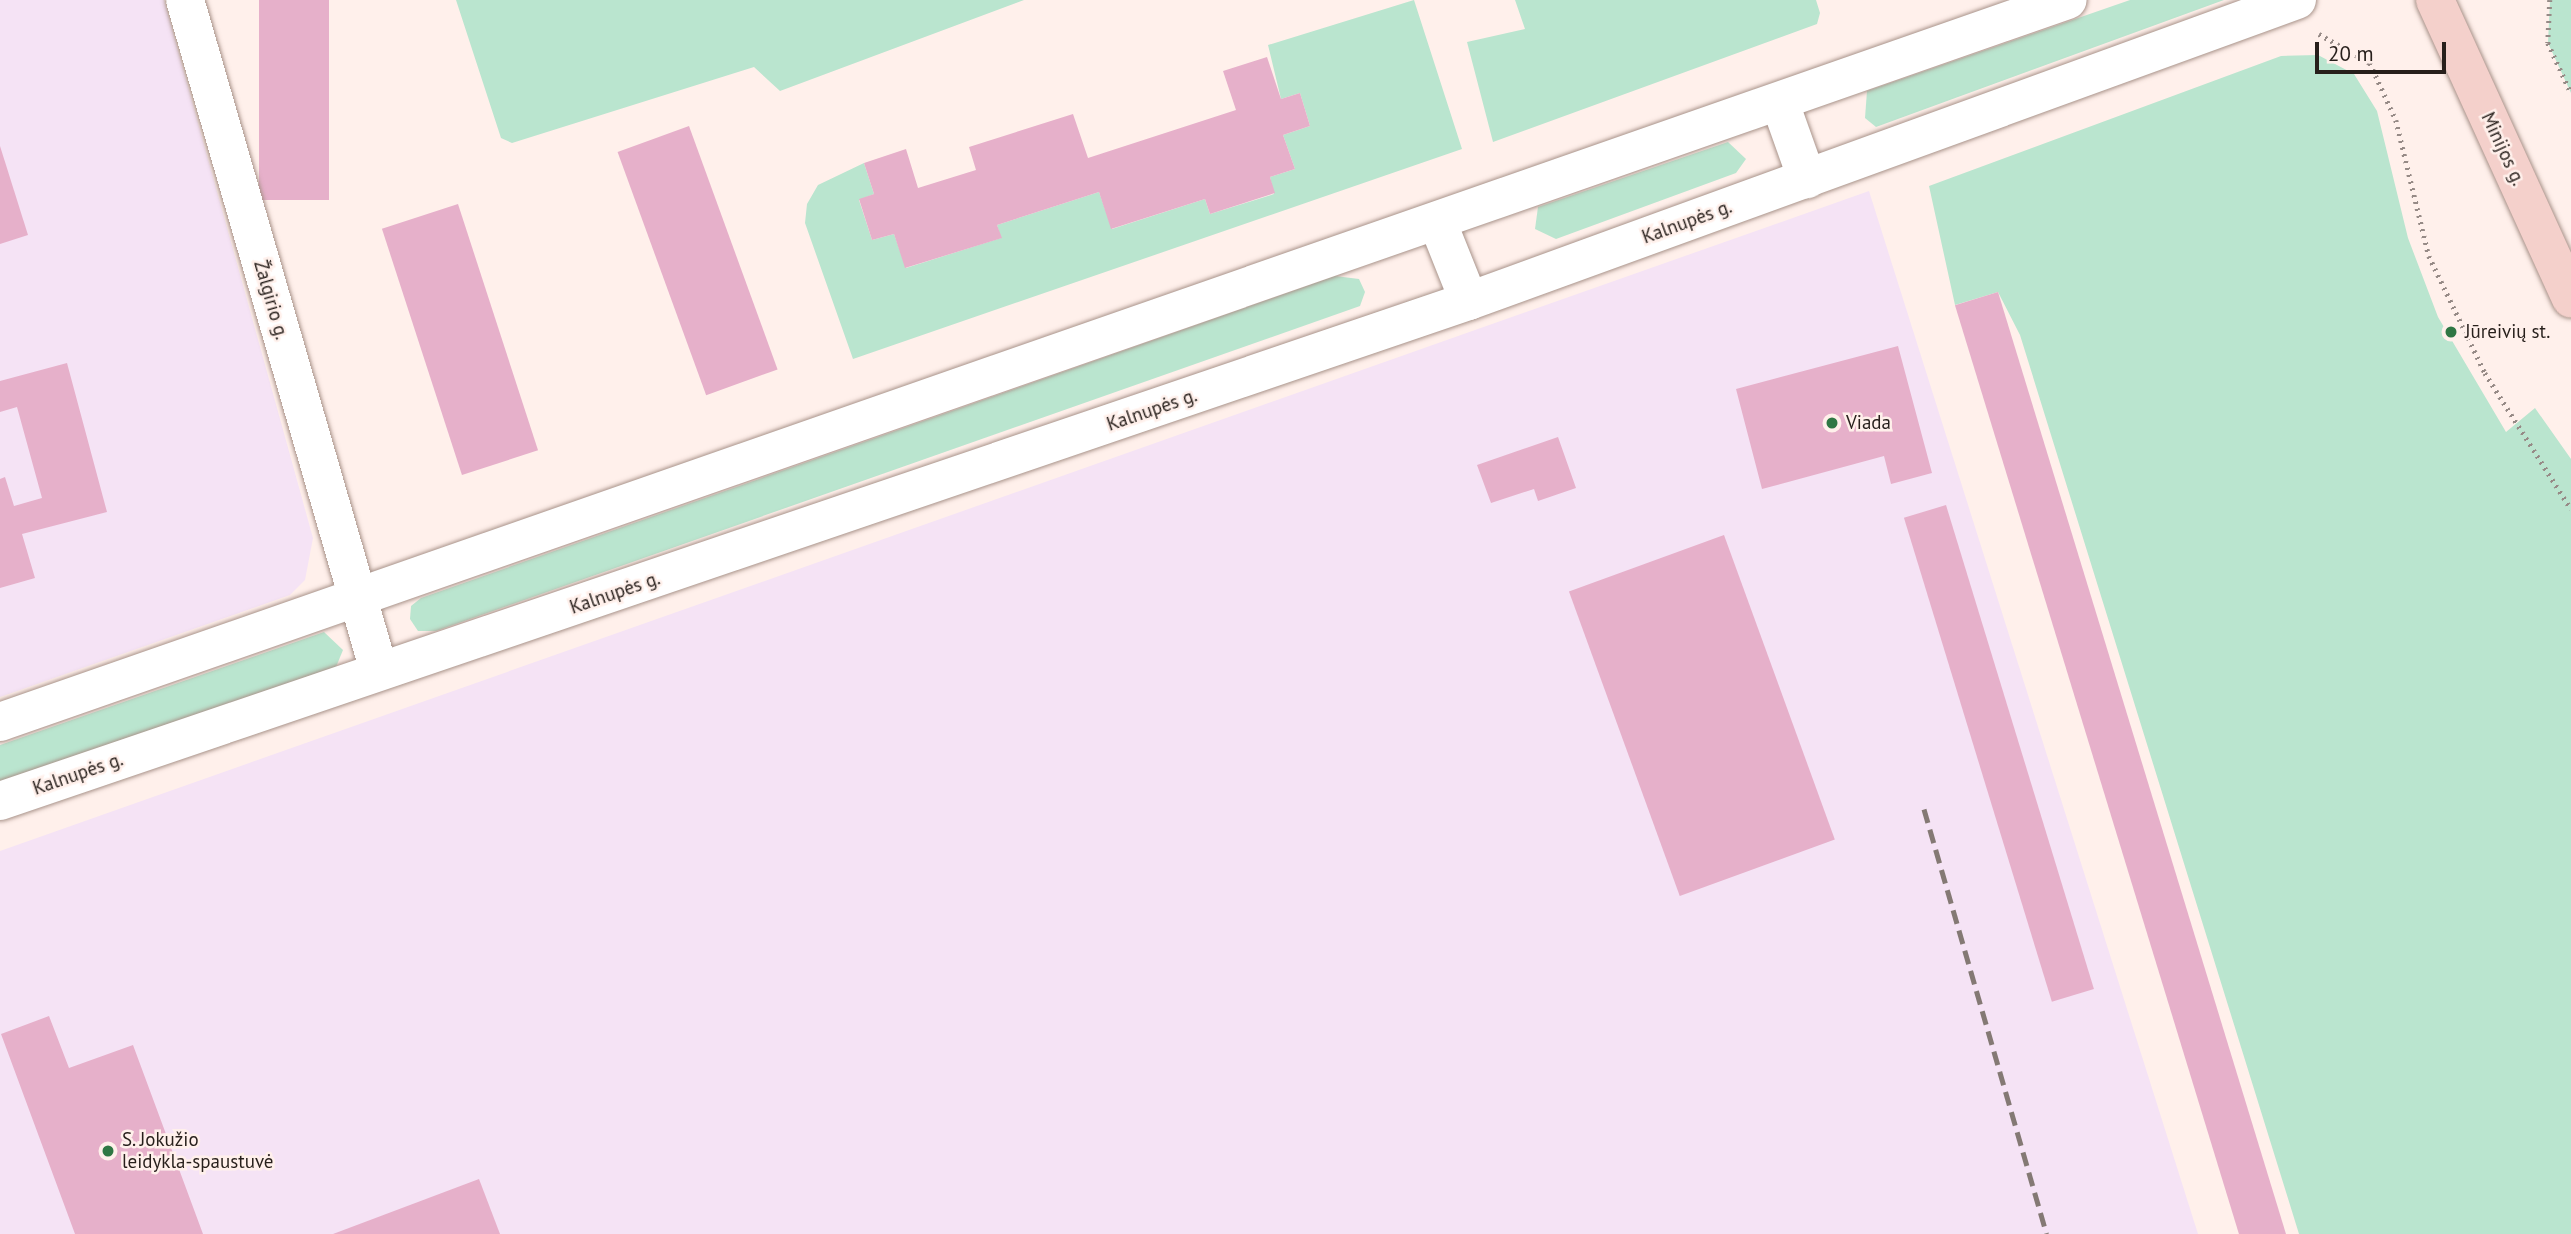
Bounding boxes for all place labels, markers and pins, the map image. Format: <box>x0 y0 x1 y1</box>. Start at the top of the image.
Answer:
place label: Jūreivių st. <box>2465 321 2550 343</box>
marker: Jūreivių st. <box>2443 324 2459 340</box>
place label: Viada <box>1846 412 1891 434</box>
marker: Viada <box>1824 415 1840 431</box>
place label: S. Jokužio leidykla-spaustuvė <box>122 1129 274 1173</box>
marker: S. Jokužio leidykla-spaustuvė <box>100 1143 116 1159</box>

